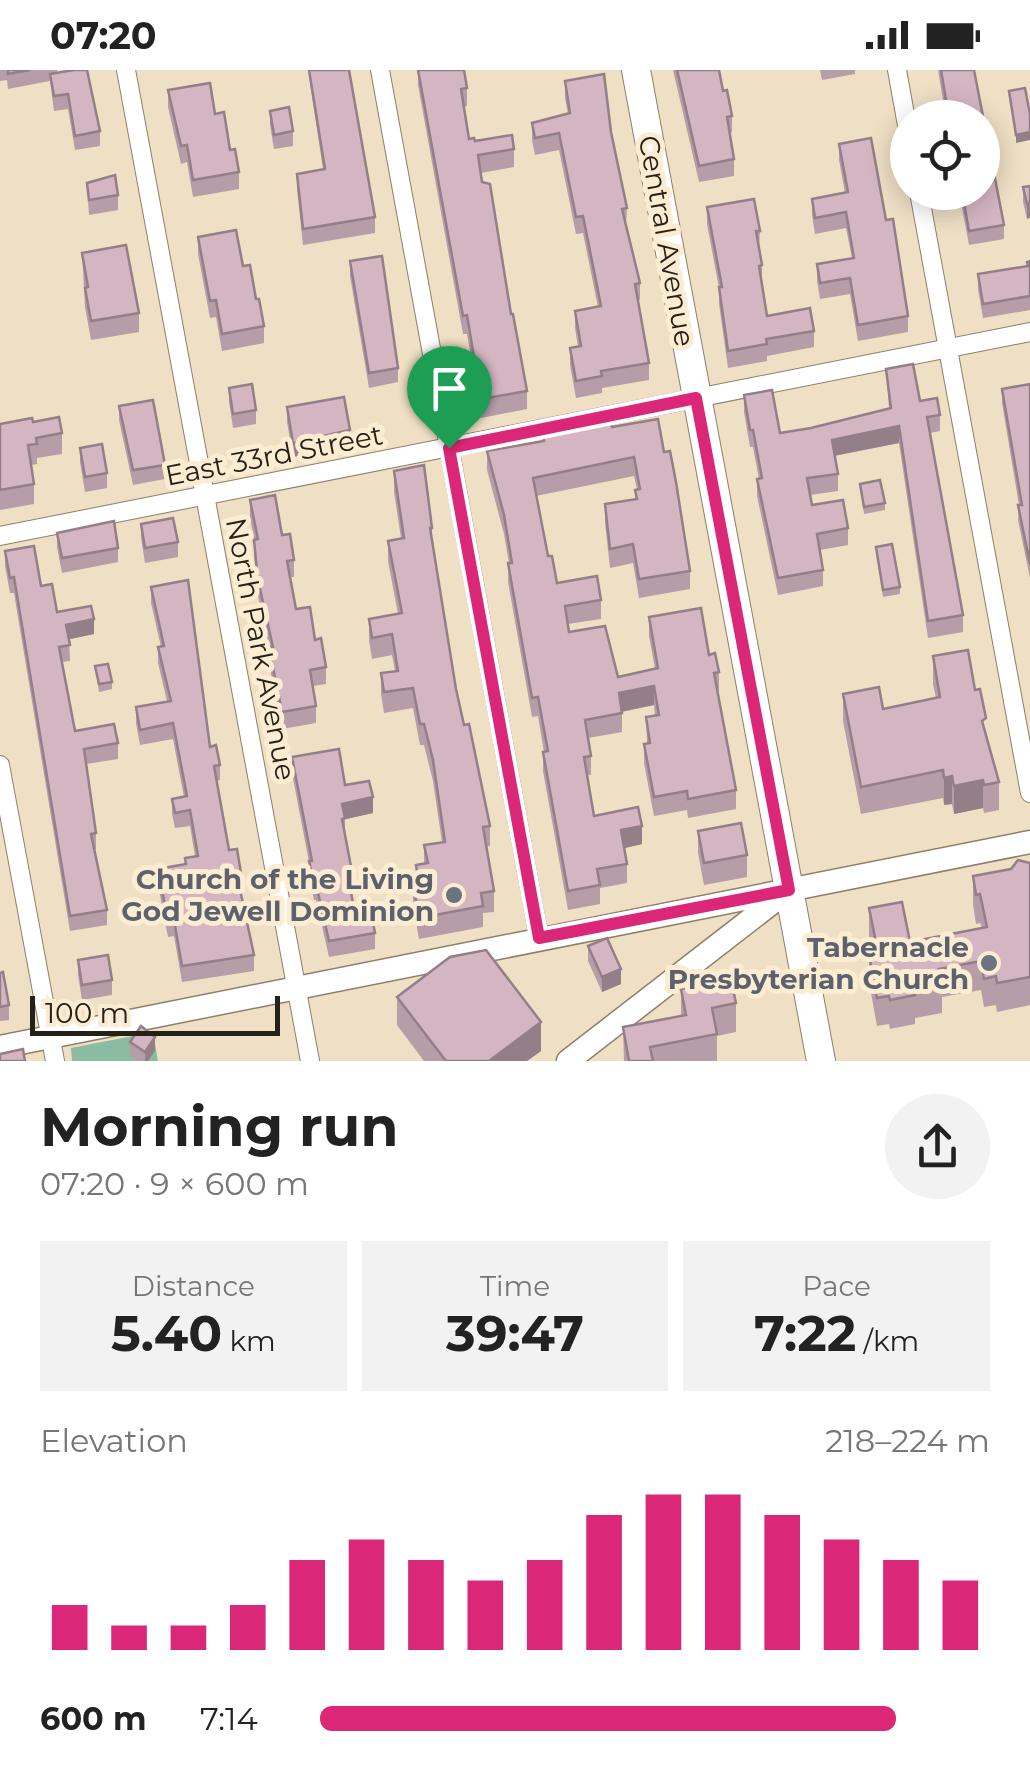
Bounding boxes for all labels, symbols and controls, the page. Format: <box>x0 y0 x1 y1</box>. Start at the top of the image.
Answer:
text: 07:20 <box>50 12 157 59</box>
map controls <box>890 100 1000 210</box>
button: locate <box>890 100 1000 210</box>
street label: Central Avenue <box>632 133 702 349</box>
pin <box>407 346 492 449</box>
icon: arrive <box>422 361 477 416</box>
street label: East 33rd Street <box>162 417 386 493</box>
street label: North Park Avenue <box>219 515 303 783</box>
place label: Church of the Living God Jewell Dominion <box>121 862 434 928</box>
marker: Church of the Living God Jewell Dominion <box>443 884 465 906</box>
place label: Tabernacle Presbyterian Church <box>668 930 969 996</box>
marker: Tabernacle Presbyterian Church <box>978 952 1000 974</box>
scale bar <box>30 991 280 1036</box>
text: 100 m <box>45 996 129 1030</box>
text: Morning run <box>40 1093 398 1160</box>
button: share <box>885 1094 990 1199</box>
text: 07:20 · 9 × 600 m <box>40 1164 309 1203</box>
text: Distance <box>132 1269 255 1303</box>
text: Time <box>480 1269 550 1303</box>
text: Pace <box>802 1269 871 1303</box>
text: 5.40 <box>111 1303 222 1364</box>
text: 39:47 <box>446 1303 584 1364</box>
text: 7:22 <box>754 1303 856 1364</box>
text: km <box>222 1324 276 1358</box>
text: /km <box>856 1324 919 1358</box>
text: Elevation <box>40 1421 188 1460</box>
text: 218–224 m <box>825 1421 990 1460</box>
text: 600 m <box>40 1699 146 1738</box>
text: 7:14 <box>200 1699 258 1738</box>

